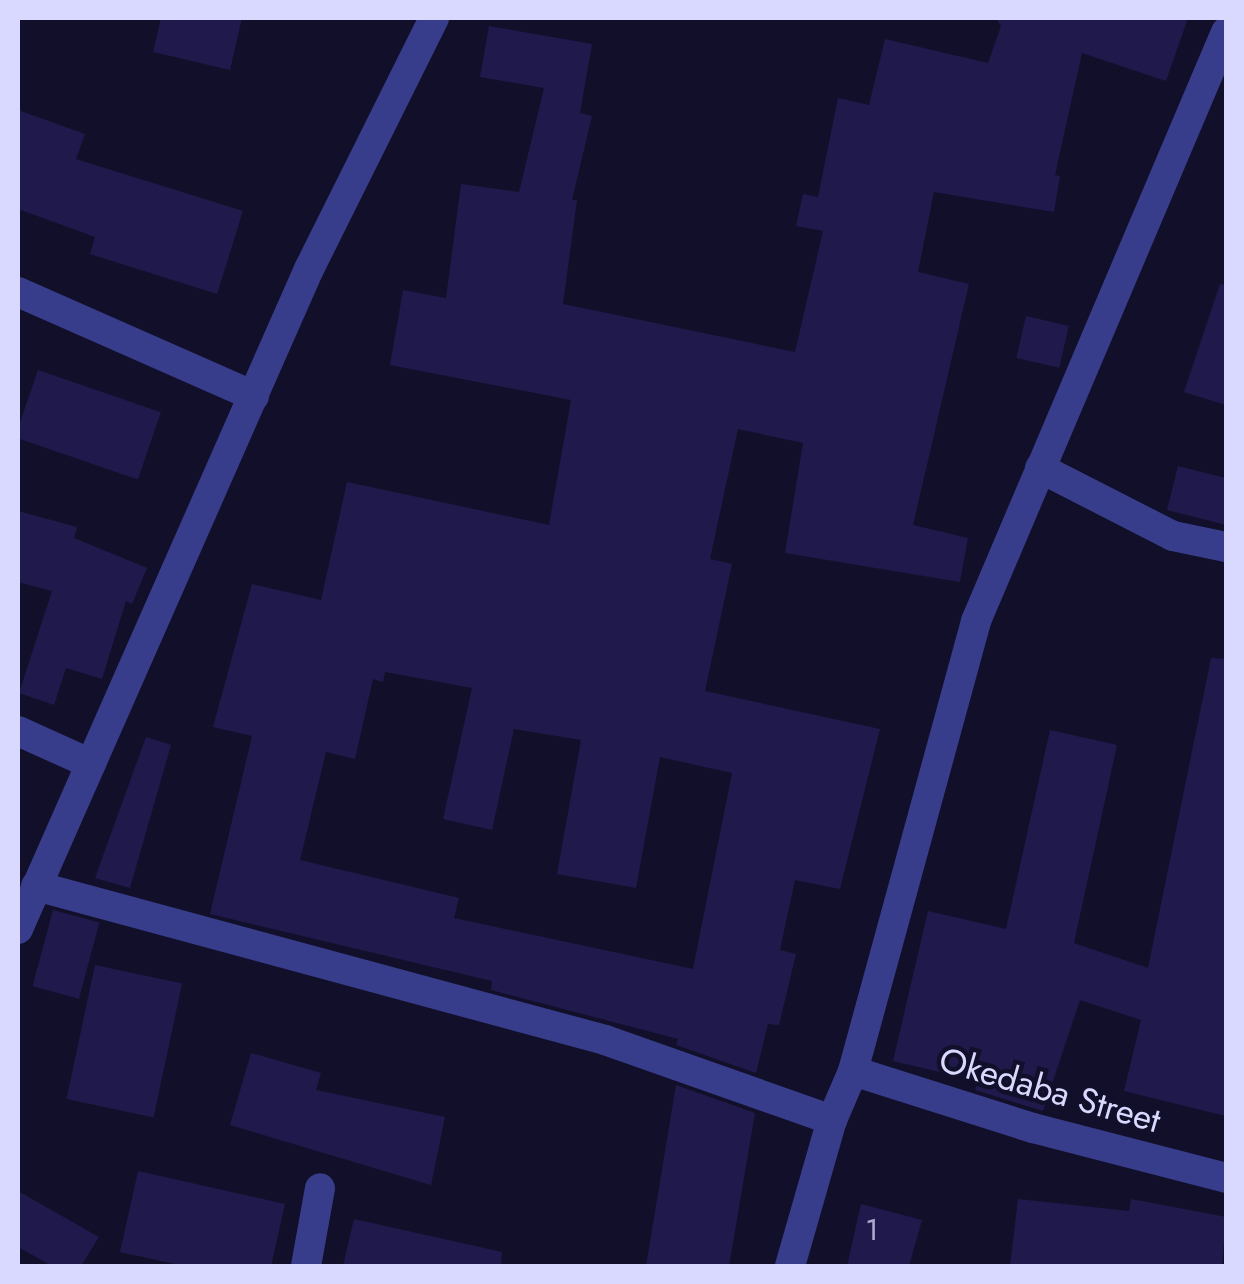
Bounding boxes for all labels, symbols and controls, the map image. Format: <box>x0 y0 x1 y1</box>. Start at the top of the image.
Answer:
street label: Okedaba Street <box>935 1038 1165 1142</box>
house number: 1 <box>865 1212 879 1248</box>

